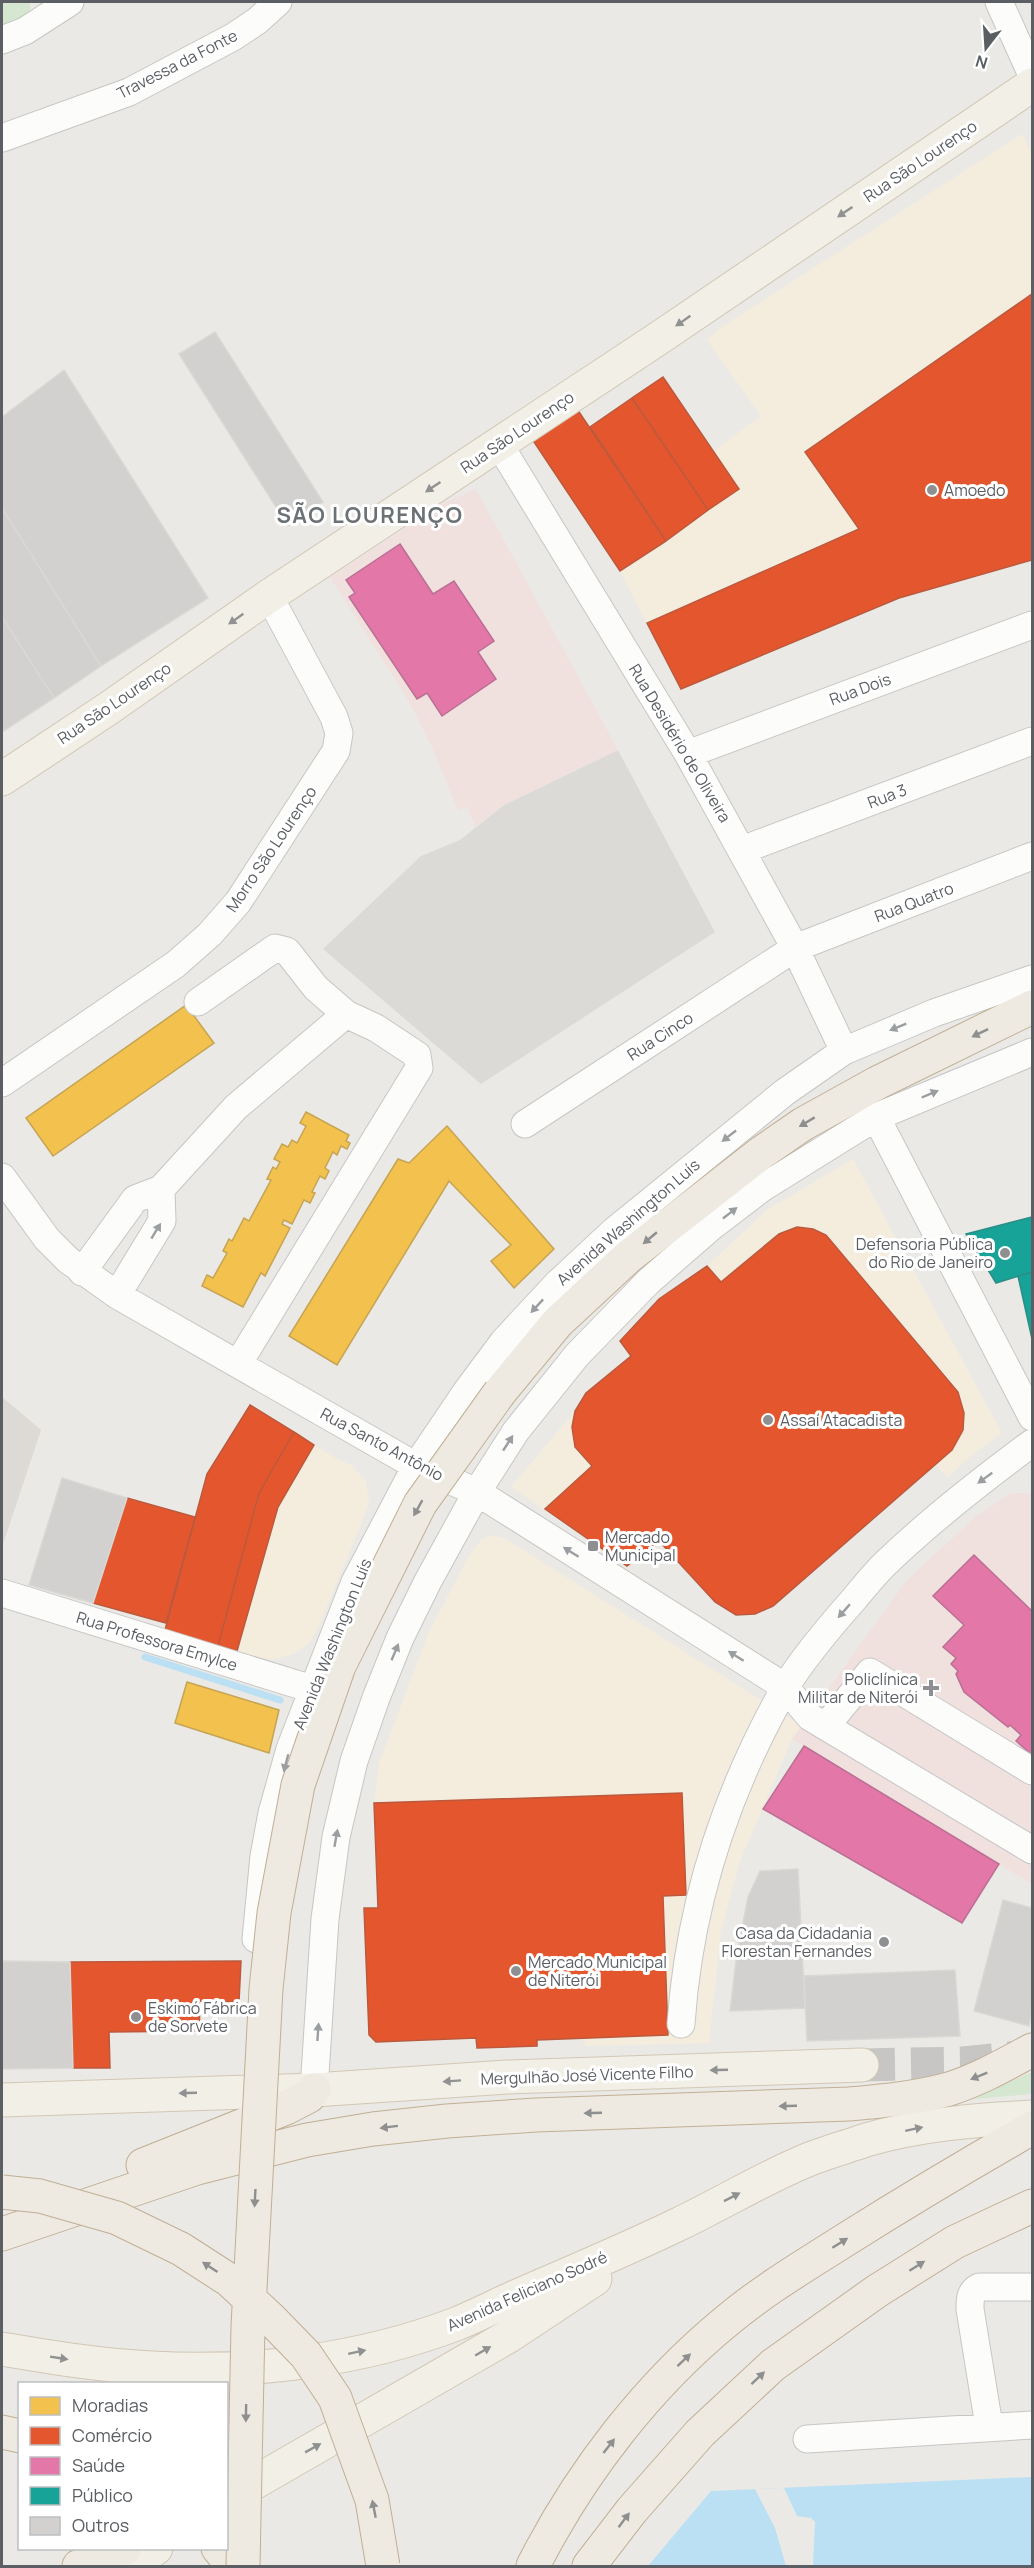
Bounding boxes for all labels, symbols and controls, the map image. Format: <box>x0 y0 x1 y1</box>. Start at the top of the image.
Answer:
north arrow <box>956 18 1016 78</box>
street label: Travessa da Fonte <box>113 24 241 104</box>
text: N <box>973 50 990 75</box>
street label: Rua São Lourenço <box>859 115 981 207</box>
one-way arrow <box>837 206 853 218</box>
one-way arrow <box>676 315 692 327</box>
street label: Rua São Lourenço <box>456 386 578 478</box>
place label: Amoedo <box>944 479 1005 501</box>
one-way arrow <box>425 482 442 493</box>
marker: Amoedo <box>925 483 939 497</box>
district label: SÃO LOURENÇO <box>276 500 464 530</box>
one-way arrow <box>228 613 244 624</box>
street label: Rua São Lourenço <box>53 657 175 749</box>
street label: Rua Desidério de Oliveira <box>624 660 736 826</box>
street label: Rua Dois <box>826 668 894 710</box>
street label: Rua 3 <box>864 778 910 814</box>
street label: Morro São Lourenço <box>221 782 321 916</box>
street label: Rua Quatro <box>871 877 957 927</box>
street label: Rua Cinco <box>623 1007 697 1065</box>
one-way arrow <box>889 1022 907 1032</box>
one-way arrow <box>971 1028 988 1037</box>
one-way arrow <box>921 1089 939 1098</box>
one-way arrow <box>799 1117 815 1128</box>
one-way arrow <box>722 1129 737 1141</box>
street label: Avenida Washington Luís <box>552 1154 704 1290</box>
one-way arrow <box>722 1207 737 1219</box>
one-way arrow <box>151 1222 161 1239</box>
one-way arrow <box>643 1231 658 1244</box>
place label: Defensoria Pública do Rio de Janeiro <box>856 1233 993 1273</box>
marker: Defensoria Pública do Rio de Janeiro <box>998 1246 1012 1260</box>
one-way arrow <box>530 1299 544 1313</box>
street label: Rua Santo Antônio <box>317 1402 447 1486</box>
place label: Assaí Atacadista <box>780 1409 902 1431</box>
marker: Assaí Atacadista <box>761 1413 775 1427</box>
one-way arrow <box>503 1435 514 1451</box>
one-way arrow <box>978 1472 994 1484</box>
one-way arrow <box>413 1500 423 1517</box>
place label: Mercado Municipal <box>605 1526 676 1566</box>
marker: Mercado Municipal <box>586 1539 600 1553</box>
one-way arrow <box>563 1547 579 1558</box>
street label: Avenida Washington Luís <box>288 1555 376 1733</box>
one-way arrow <box>837 1603 850 1619</box>
street label: Rua Professora Emylce <box>74 1606 240 1676</box>
one-way arrow <box>391 1643 400 1661</box>
one-way arrow <box>728 1650 744 1661</box>
place label: Policlínica Militar de Niterói <box>798 1668 918 1708</box>
marker: Policlínica Militar de Niterói <box>922 1679 940 1697</box>
one-way arrow <box>280 1754 290 1773</box>
one-way arrow <box>332 1828 341 1847</box>
place label: Casa da Cidadania Florestan Fernandes <box>721 1922 872 1962</box>
marker: Casa da Cidadania Florestan Fernandes <box>877 1935 891 1949</box>
place label: Mercado Municipal de Niterói <box>528 1951 667 1991</box>
marker: Mercado Municipal de Niterói <box>509 1964 523 1978</box>
place label: Eskimó Fábrica de Sorvete <box>148 1997 257 2037</box>
marker: Eskimó Fábrica de Sorvete <box>129 2010 143 2024</box>
one-way arrow <box>313 2022 323 2041</box>
street label: Mergulhão José Vicente Filho <box>480 2060 694 2090</box>
one-way arrow <box>710 2065 729 2075</box>
one-way arrow <box>970 2072 988 2082</box>
one-way arrow <box>442 2076 461 2085</box>
one-way arrow <box>179 2088 198 2097</box>
one-way arrow <box>778 2101 797 2110</box>
one-way arrow <box>583 2108 602 2117</box>
one-way arrow <box>379 2123 398 2132</box>
one-way arrow <box>904 2124 923 2134</box>
one-way arrow <box>251 2188 260 2207</box>
one-way arrow <box>723 2192 740 2202</box>
one-way arrow <box>832 2238 848 2249</box>
street label: Avenida Feliciano Sodré <box>443 2246 611 2336</box>
one-way arrow <box>909 2261 925 2272</box>
one-way arrow <box>202 2262 218 2273</box>
one-way arrow <box>474 2346 491 2356</box>
one-way arrow <box>348 2347 367 2356</box>
one-way arrow <box>50 2354 69 2363</box>
one-way arrow <box>676 2354 691 2367</box>
one-way arrow <box>751 2372 765 2386</box>
legend <box>18 2382 228 2550</box>
text: Moradias <box>72 2393 148 2417</box>
one-way arrow <box>241 2404 251 2423</box>
text: Comércio <box>72 2423 152 2447</box>
one-way arrow <box>603 2439 615 2454</box>
one-way arrow <box>305 2443 322 2453</box>
text: Saúde <box>72 2453 125 2477</box>
text: Público <box>72 2483 133 2507</box>
one-way arrow <box>369 2499 378 2518</box>
one-way arrow <box>618 2512 630 2527</box>
text: Outros <box>72 2513 129 2537</box>

